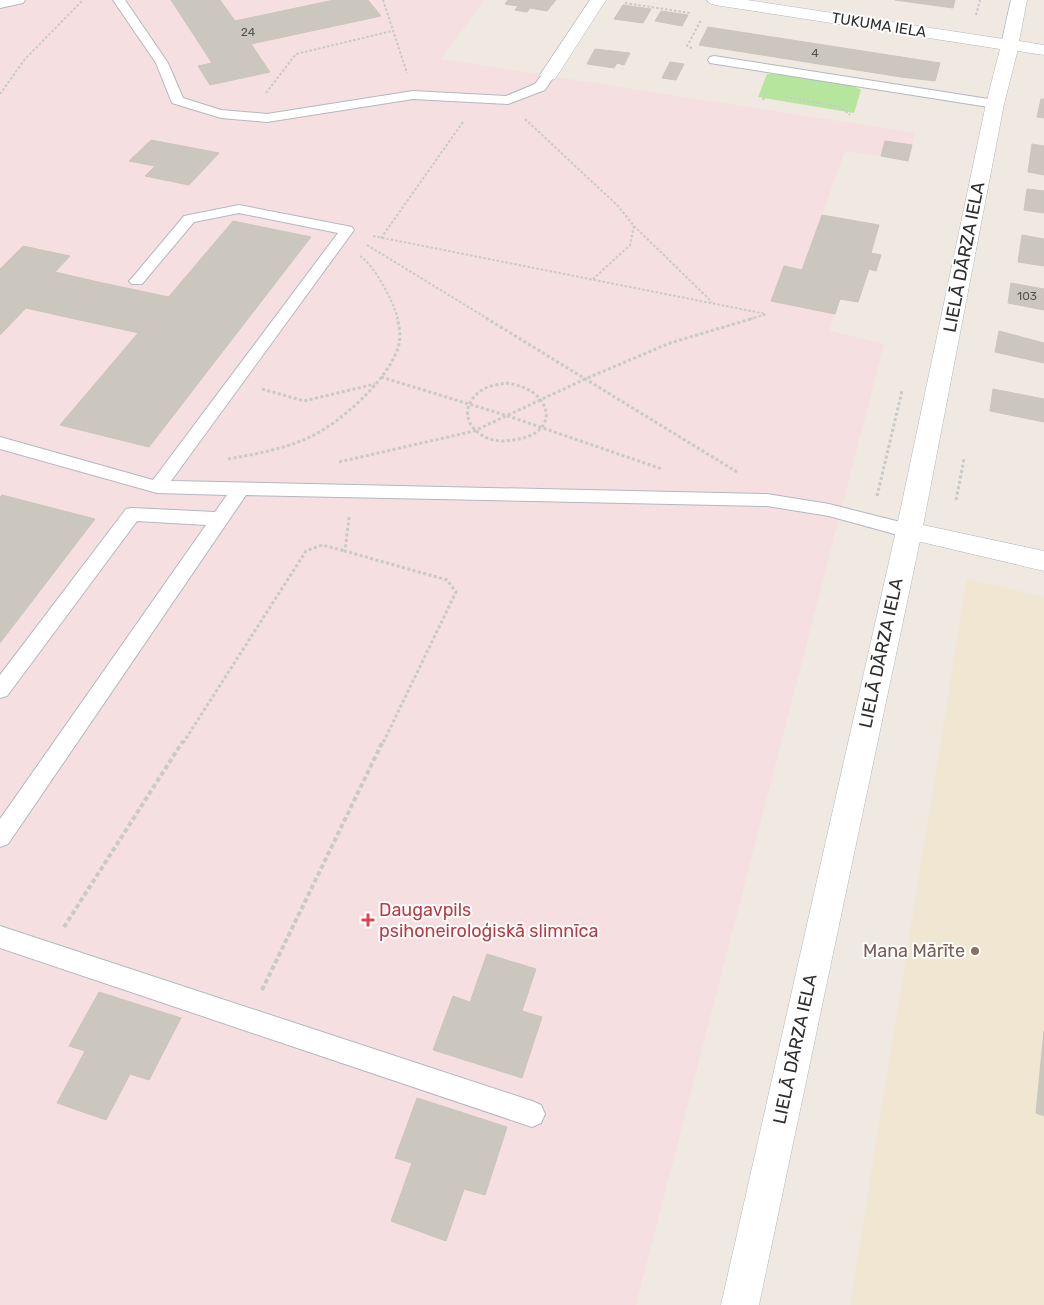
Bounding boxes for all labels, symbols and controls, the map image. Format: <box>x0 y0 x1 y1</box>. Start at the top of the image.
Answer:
street label: TUKUMA IELA <box>830 9 928 41</box>
house number: 24 <box>241 25 256 39</box>
house number: 4 <box>811 46 819 60</box>
street label: LIELĀ DĀRZA IELA <box>939 180 989 334</box>
house number: 103 <box>1017 289 1037 303</box>
street label: LIELĀ DĀRZA IELA <box>854 576 908 730</box>
place label: Daugavpils psihoneiroloģiskā slimnīca <box>379 899 598 942</box>
marker: Daugavpils psihoneiroloģiskā slimnīca <box>361 913 375 927</box>
place label: Mana Mārīte <box>863 940 965 962</box>
marker: Mana Mārīte <box>969 945 981 957</box>
street label: LIELĀ DĀRZA IELA <box>768 972 822 1126</box>

